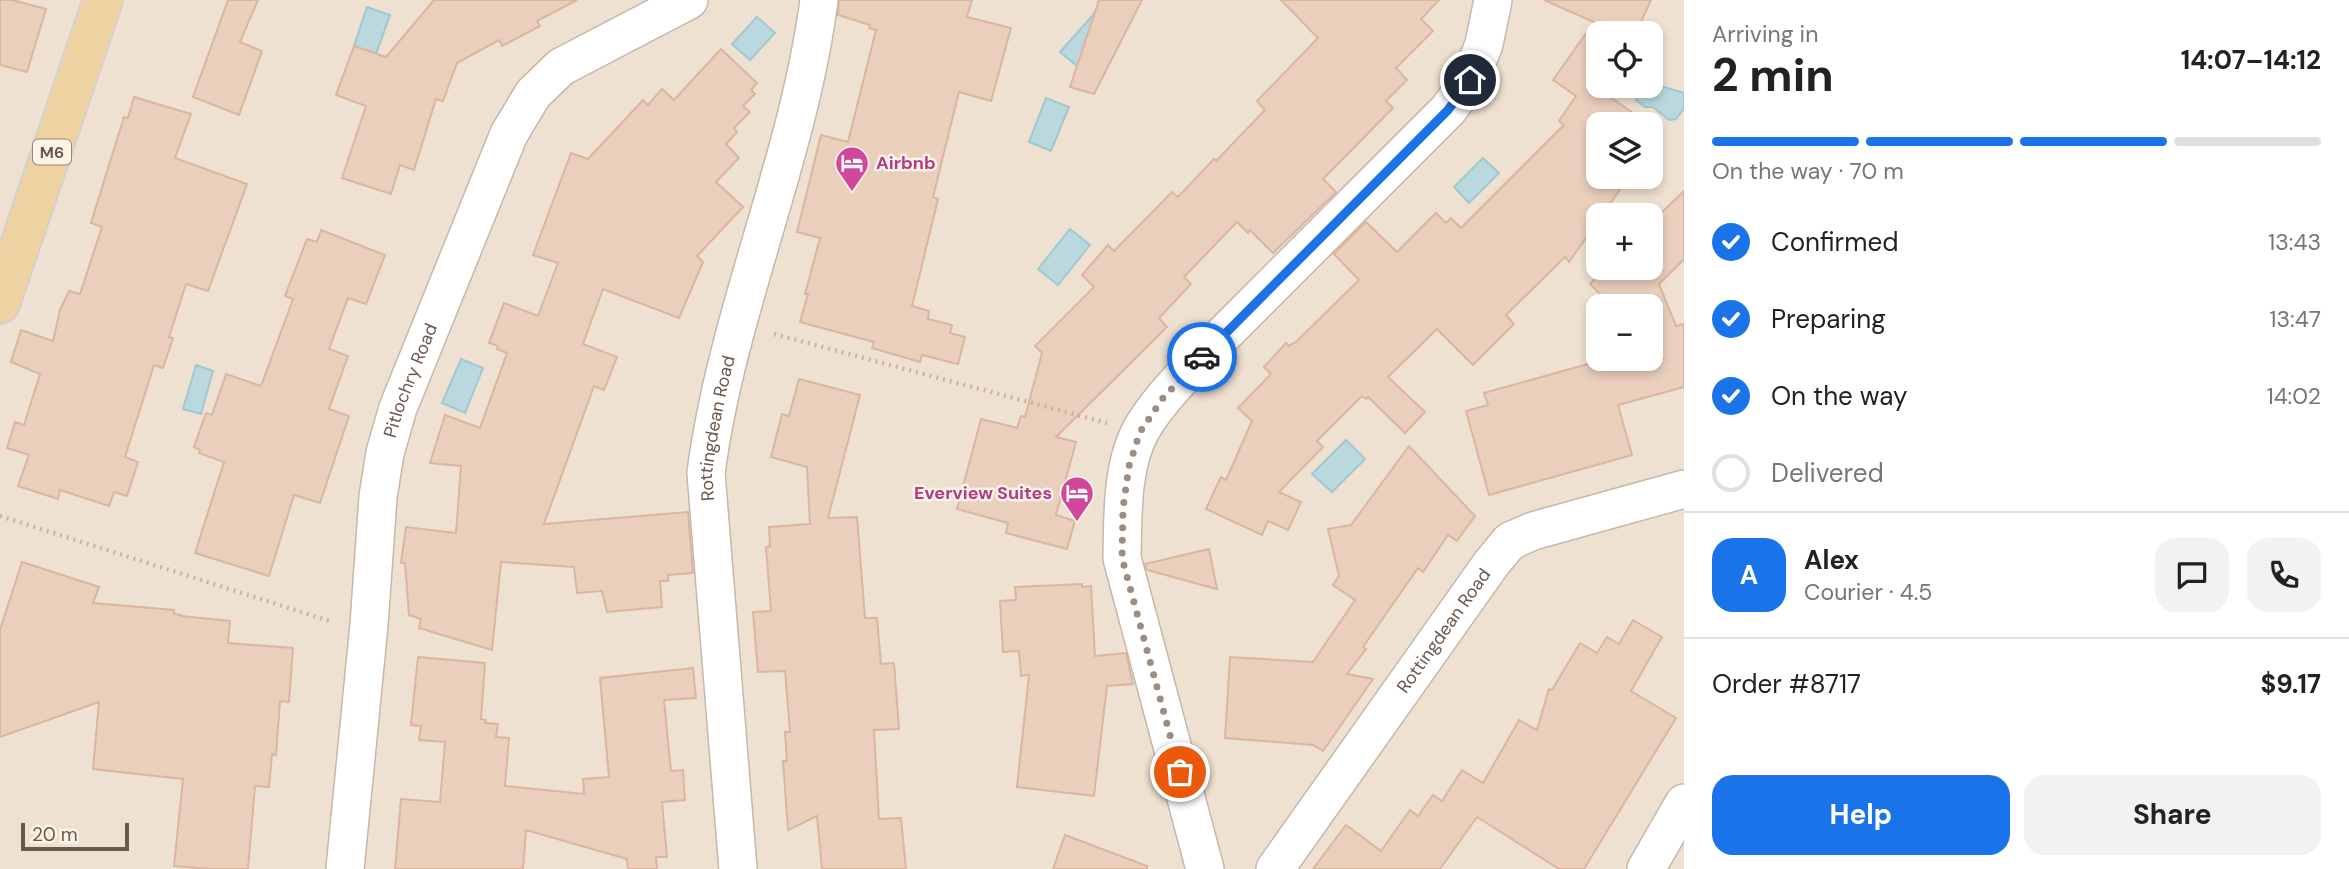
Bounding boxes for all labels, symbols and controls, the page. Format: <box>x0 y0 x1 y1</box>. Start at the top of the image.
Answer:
text: Arriving in <box>1712 19 1818 49</box>
map controls <box>1586 21 1663 371</box>
button: locate <box>1586 21 1663 98</box>
text: 14:07–14:12 <box>2181 43 2321 77</box>
text: 2 min <box>1712 45 1834 105</box>
pin <box>1440 50 1500 110</box>
icon: home <box>1451 61 1489 99</box>
button: layers <box>1586 112 1663 189</box>
road number: M6 <box>33 140 71 164</box>
hotel icon: Airbnb <box>833 144 871 193</box>
place label: Airbnb <box>876 151 936 175</box>
text: On the way · 70 m <box>1712 156 1904 186</box>
button: + <box>1586 203 1663 280</box>
icon: check <box>1712 223 1750 261</box>
text: Confirmed <box>1771 225 1898 259</box>
text: 13:43 <box>2268 227 2321 257</box>
button: − <box>1586 294 1663 371</box>
icon: check <box>1712 300 1750 338</box>
text: Preparing <box>1771 302 1886 336</box>
text: 13:47 <box>2269 304 2321 334</box>
street label: Pitlochry Road <box>378 320 443 440</box>
courier <box>1167 322 1237 392</box>
icon: car <box>1183 338 1221 376</box>
street label: Rottingdean Road <box>694 353 741 502</box>
icon: check <box>1712 377 1750 415</box>
text: On the way <box>1771 379 1907 413</box>
text: 14:02 <box>2266 381 2321 411</box>
text: Delivered <box>1771 456 1884 490</box>
hotel icon: Everview Suites <box>1058 474 1096 523</box>
place label: Everview Suites <box>914 481 1052 505</box>
button: chat <box>2155 538 2229 612</box>
button: phone <box>2247 538 2321 612</box>
text: Alex <box>1804 543 1859 577</box>
text: A <box>1740 558 1758 592</box>
street label: Rottingdean Road <box>1391 564 1496 698</box>
text: Courier · 4.5 <box>1804 577 1932 607</box>
text: Order #8717 <box>1712 667 1861 701</box>
text: $9.17 <box>2260 667 2321 701</box>
pin <box>1150 742 1210 802</box>
icon: bag <box>1161 753 1199 791</box>
button: Help <box>1712 775 2010 855</box>
button: Share <box>2024 775 2321 855</box>
scale bar <box>21 820 130 852</box>
text: 20 m <box>32 822 78 847</box>

